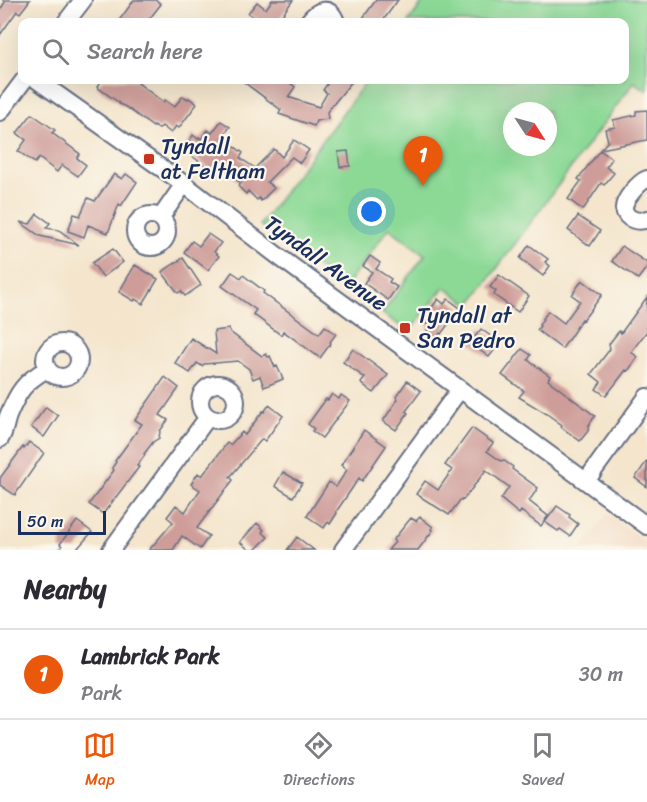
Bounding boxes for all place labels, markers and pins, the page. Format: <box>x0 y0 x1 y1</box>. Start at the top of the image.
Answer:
place label: Tyndall at Feltham <box>161 127 265 191</box>
pin: 1 <box>404 136 442 186</box>
marker: Tyndall at Feltham <box>142 152 156 166</box>
place label: Tyndall at San Pedro <box>417 296 515 360</box>
marker: Tyndall at San Pedro <box>398 321 412 335</box>

